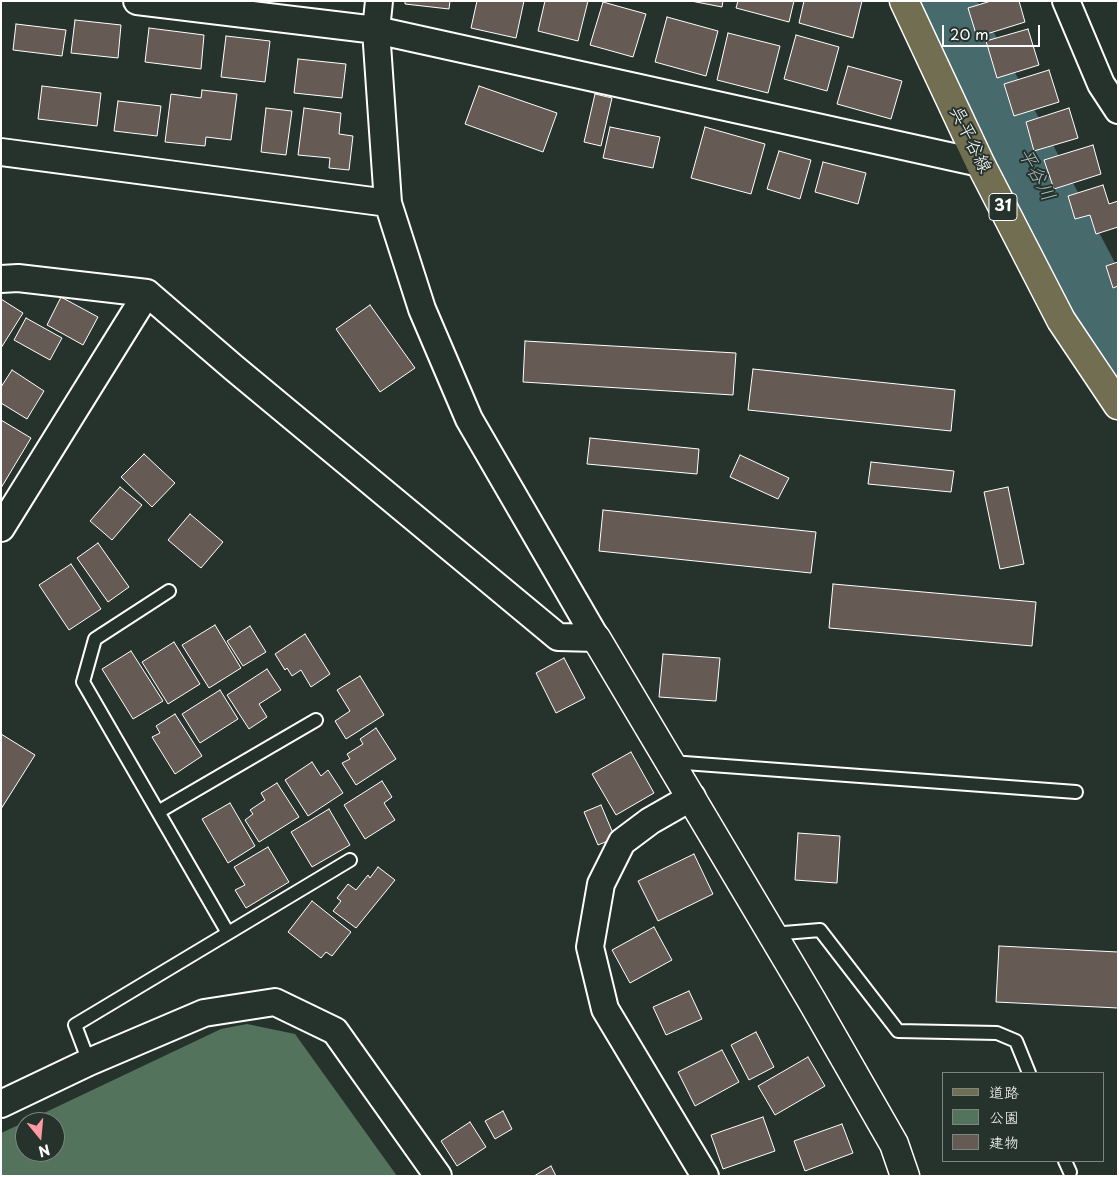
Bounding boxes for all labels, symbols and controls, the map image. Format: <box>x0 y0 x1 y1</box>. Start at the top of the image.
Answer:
scale bar <box>944 15 1042 47</box>
text: 20 m <box>950 22 989 45</box>
street label: 呉平谷線 <box>945 103 995 177</box>
water label: 平谷川 <box>1013 144 1059 206</box>
road number: 31 <box>989 193 1017 220</box>
legend <box>942 1072 1104 1162</box>
text: 道路 <box>989 1080 1019 1103</box>
text: 公園 <box>989 1105 1019 1128</box>
north arrow <box>15 1112 65 1162</box>
text: 建物 <box>989 1130 1019 1153</box>
text: N <box>36 1139 53 1163</box>

